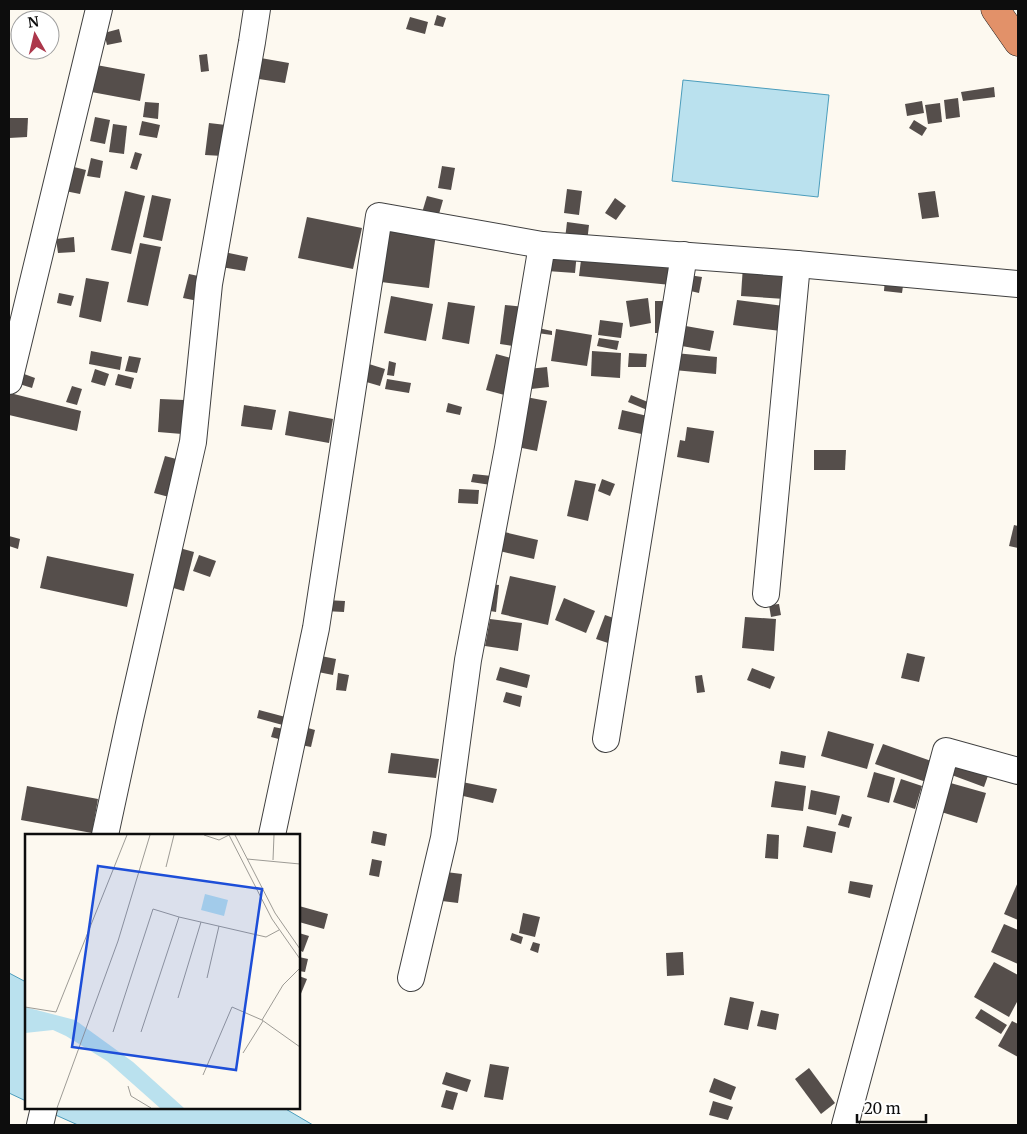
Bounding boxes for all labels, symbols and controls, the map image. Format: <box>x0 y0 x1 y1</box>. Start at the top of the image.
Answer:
north arrow <box>10 10 60 60</box>
text: N <box>26 12 40 32</box>
inset map <box>25 834 300 1109</box>
scale bar <box>857 1092 926 1124</box>
text: 20 m <box>864 1099 901 1118</box>

